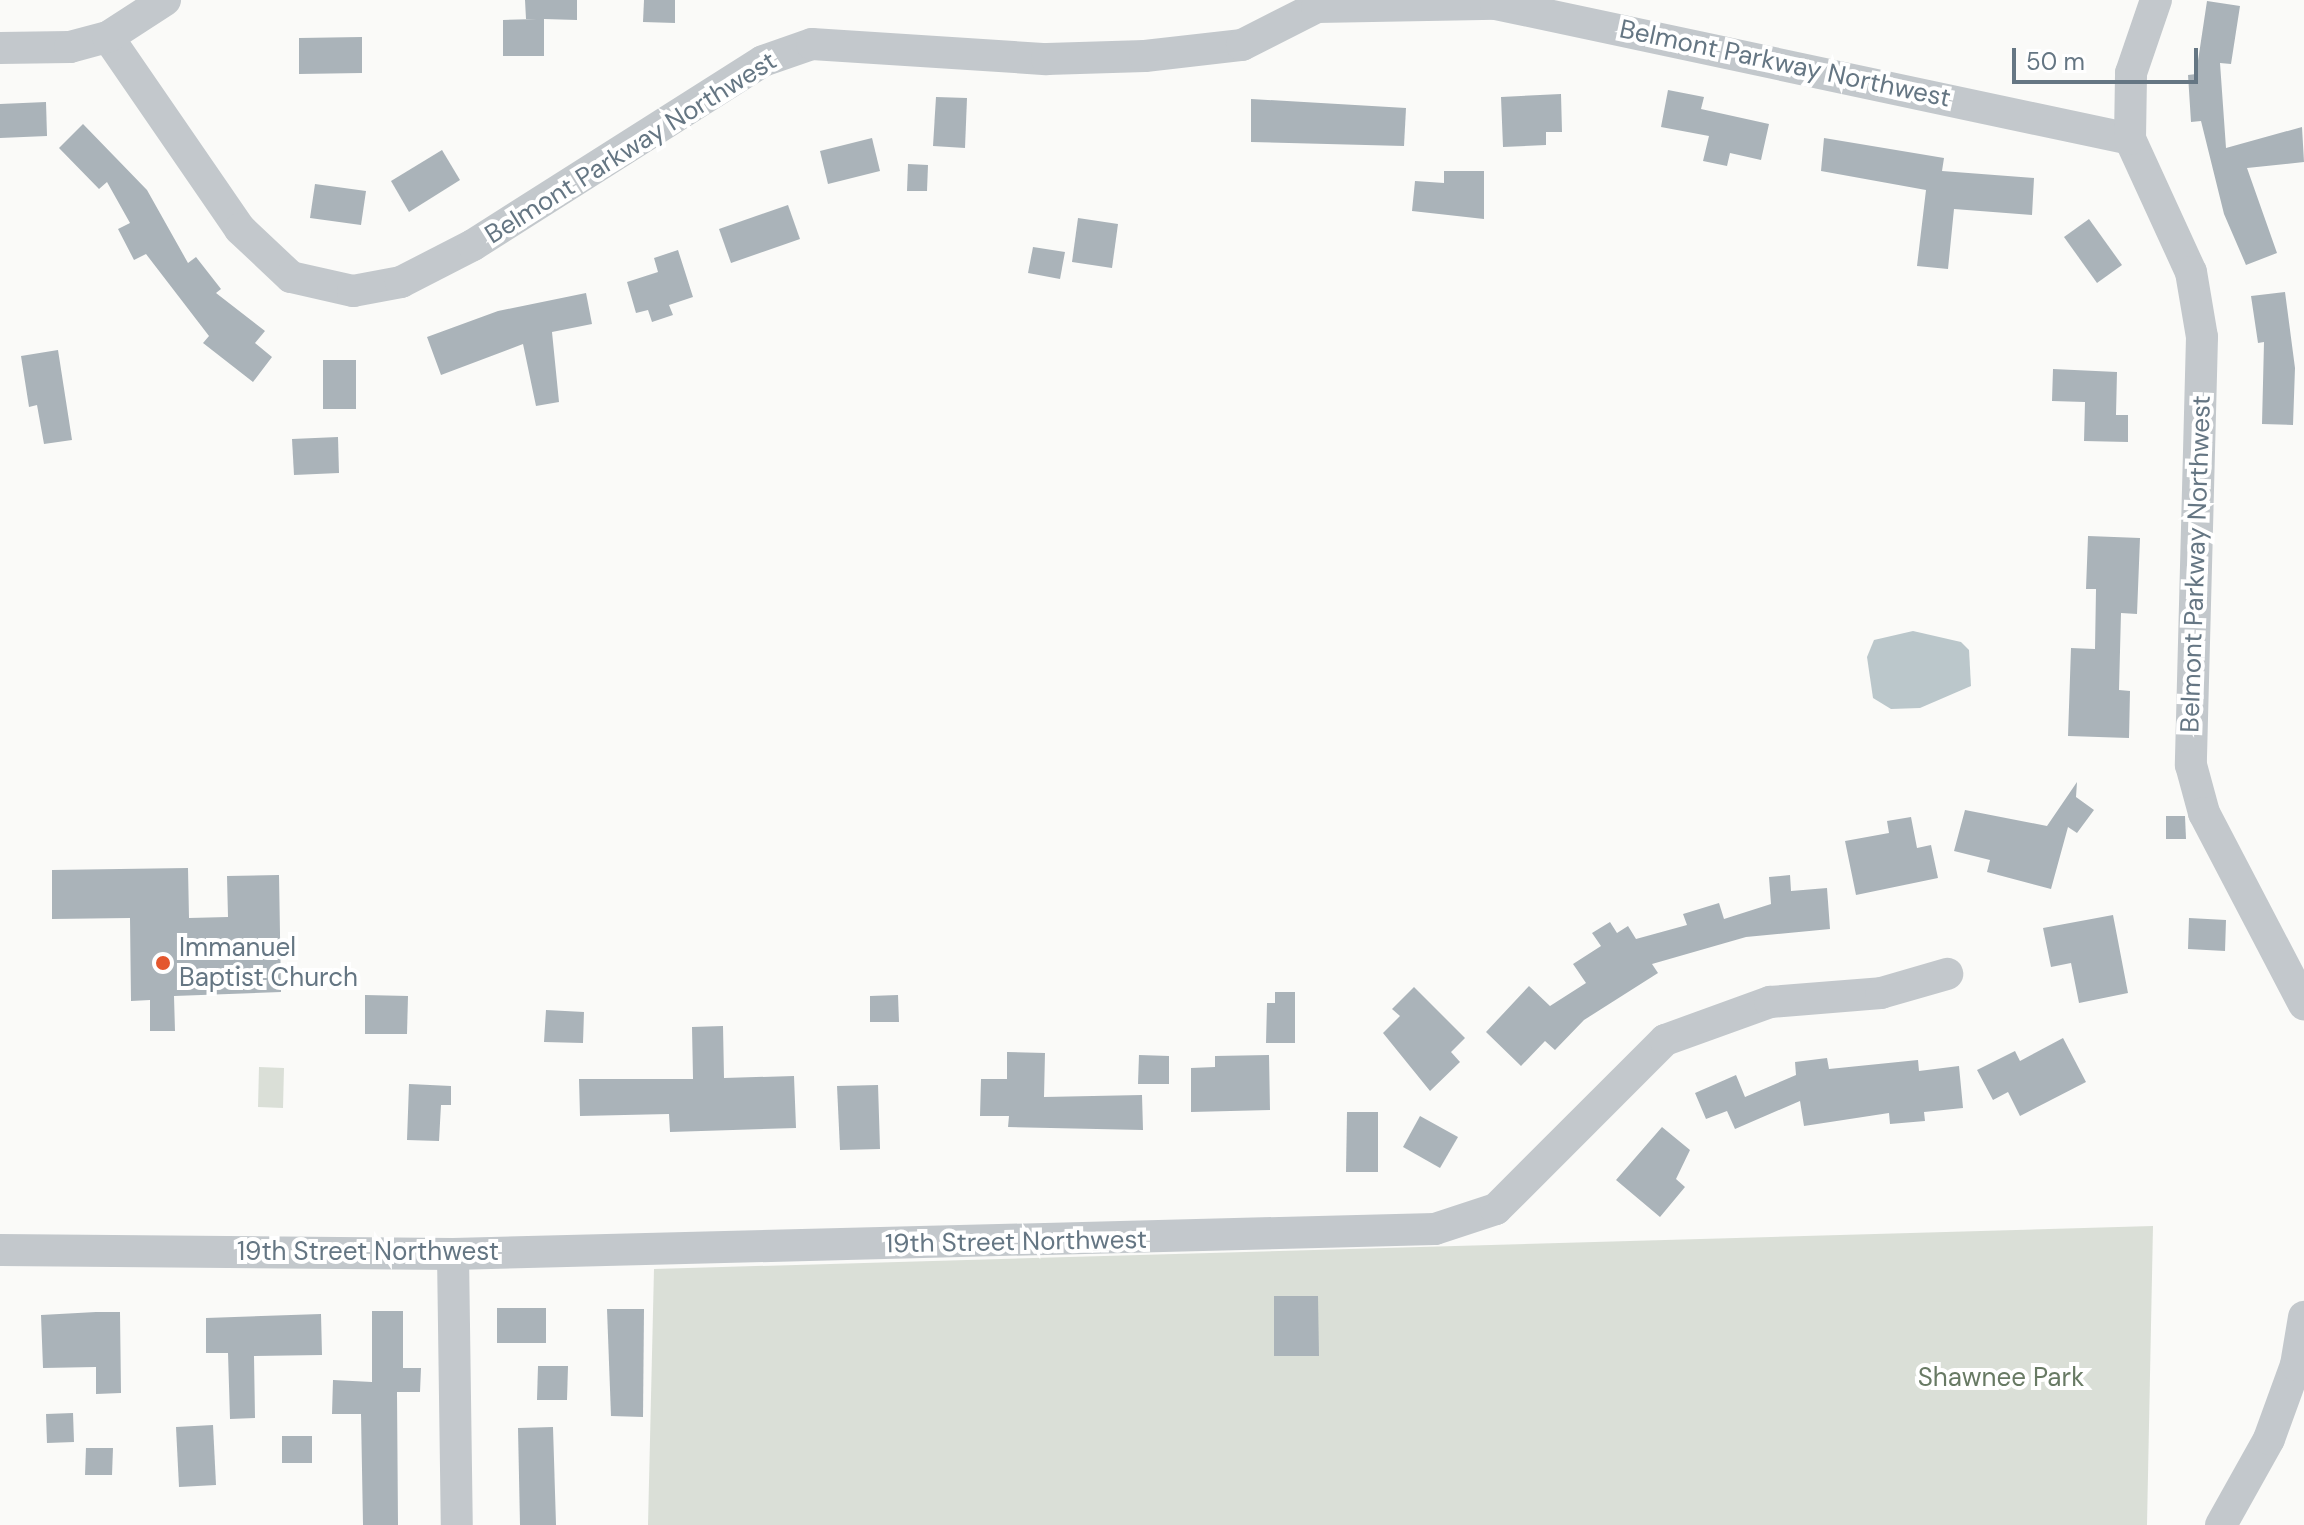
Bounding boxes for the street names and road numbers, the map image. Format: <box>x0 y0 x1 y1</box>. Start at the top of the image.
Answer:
street label: Belmont Parkway Northwest <box>1617 14 1953 114</box>
street label: Belmont Parkway Northwest <box>480 45 782 251</box>
street label: Belmont Parkway Northwest <box>2175 395 2217 733</box>
street label: 19th Street Northwest <box>885 1224 1147 1260</box>
street label: 19th Street Northwest <box>237 1236 499 1268</box>

